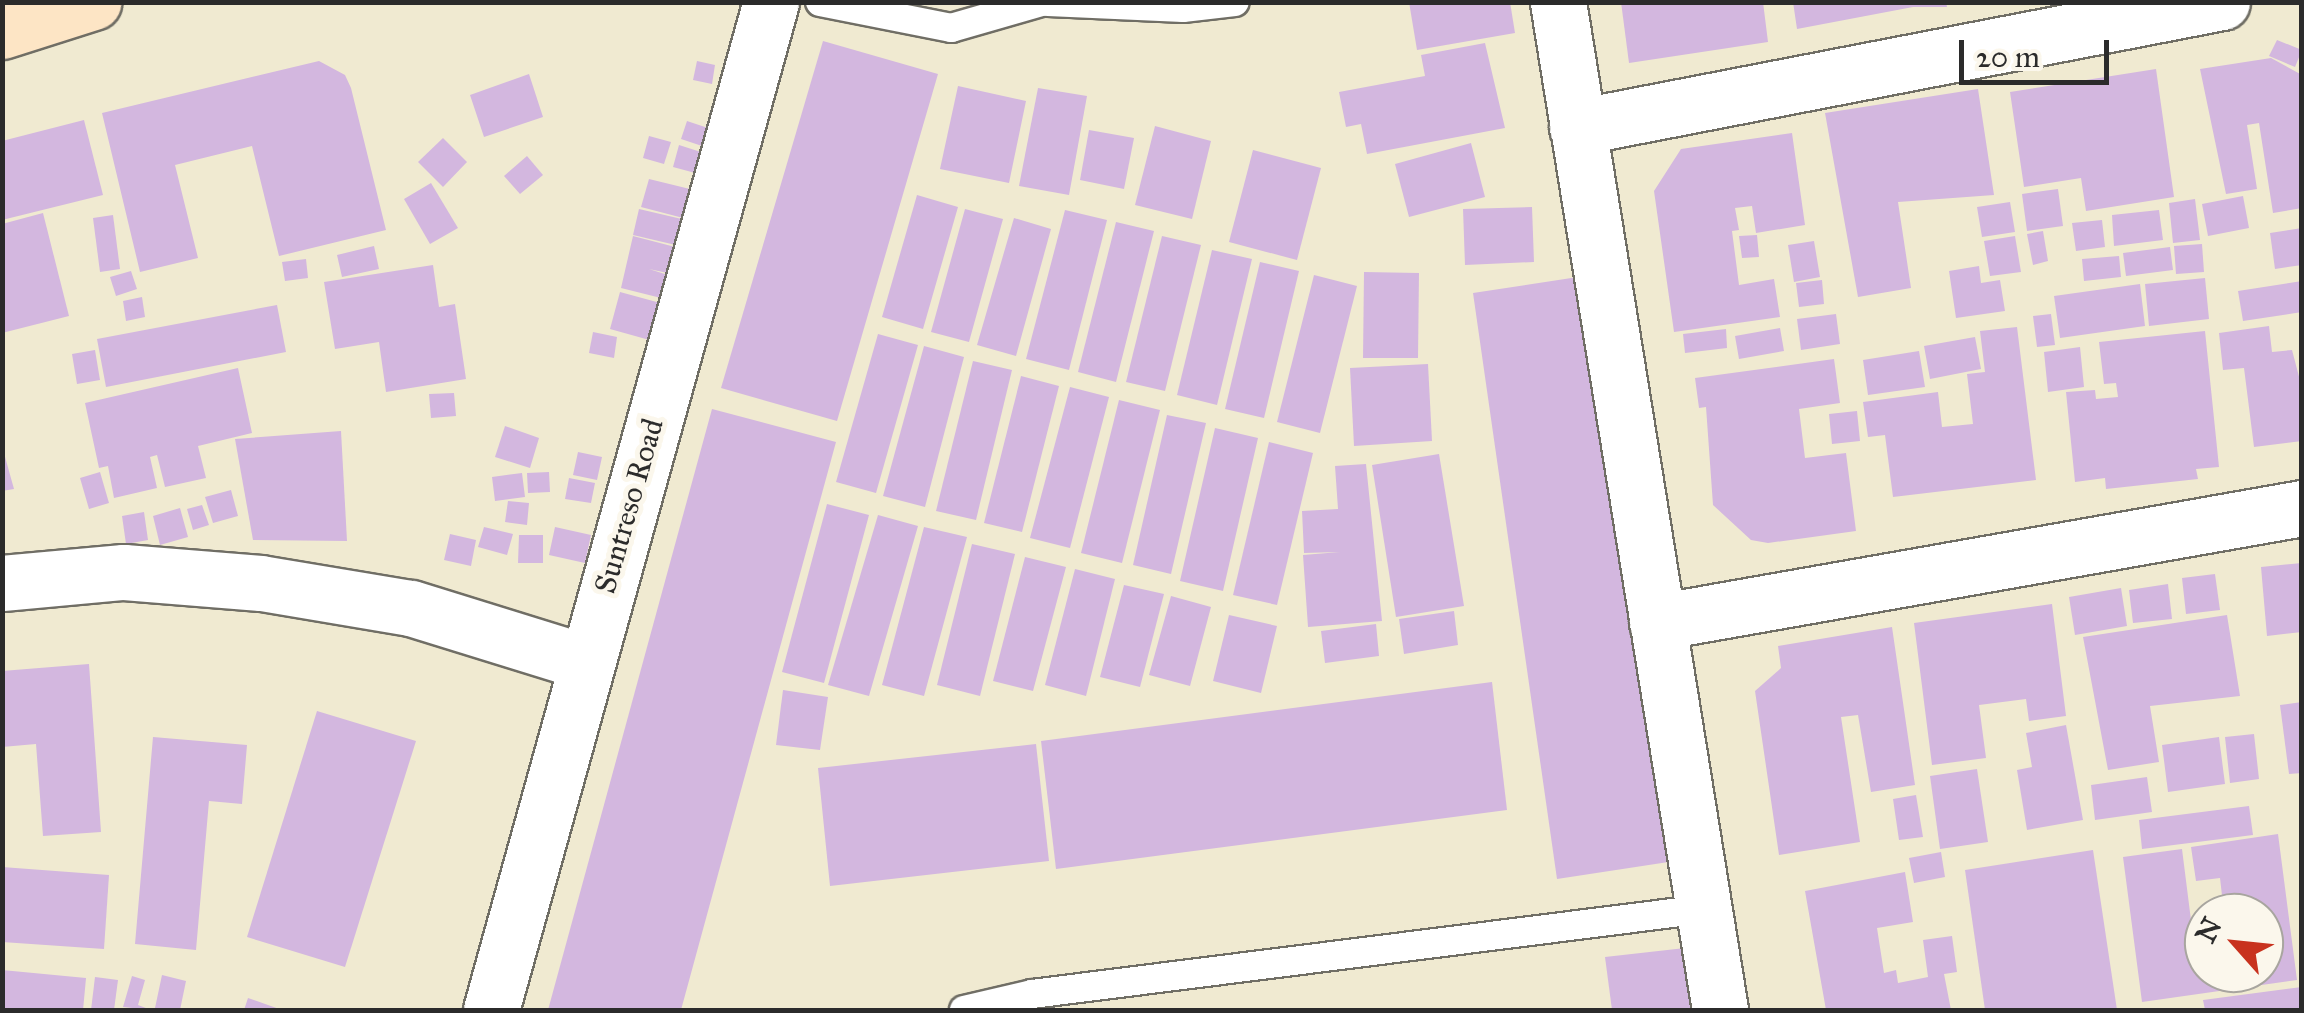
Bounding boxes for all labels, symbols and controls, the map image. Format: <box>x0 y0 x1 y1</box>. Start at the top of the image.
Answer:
scale bar <box>1964 20 2114 82</box>
text: 20 m <box>1976 39 2040 75</box>
street label: Suntreso Road <box>587 414 671 598</box>
north arrow <box>2184 893 2284 993</box>
text: N <box>2188 912 2230 949</box>

